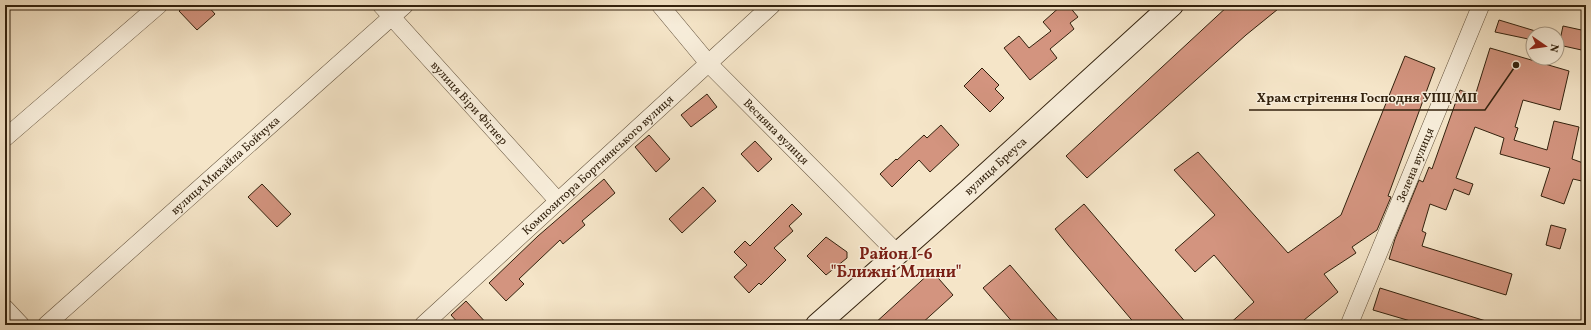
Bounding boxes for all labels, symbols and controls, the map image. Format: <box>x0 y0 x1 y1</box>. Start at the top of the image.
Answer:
north arrow <box>1525 26 1565 66</box>
text: N <box>1545 42 1561 53</box>
street label: вулиця Віри Фігнер <box>427 58 511 149</box>
callout: Храм стрітення Господня УПЦ МП <box>1249 85 1485 110</box>
text: Храм стрітення Господня УПЦ МП <box>1257 90 1477 108</box>
street label: Композитора Бортнянського вулиця <box>519 92 678 239</box>
street label: Весняна вулиця <box>739 96 812 169</box>
street label: вулиця Михайла Бойчука <box>168 113 284 219</box>
street label: Зелена вулиця <box>1393 125 1439 205</box>
street label: вулиця Бреуса <box>961 134 1031 199</box>
district label: Район І-6 "Ближні Млини" <box>830 244 962 284</box>

